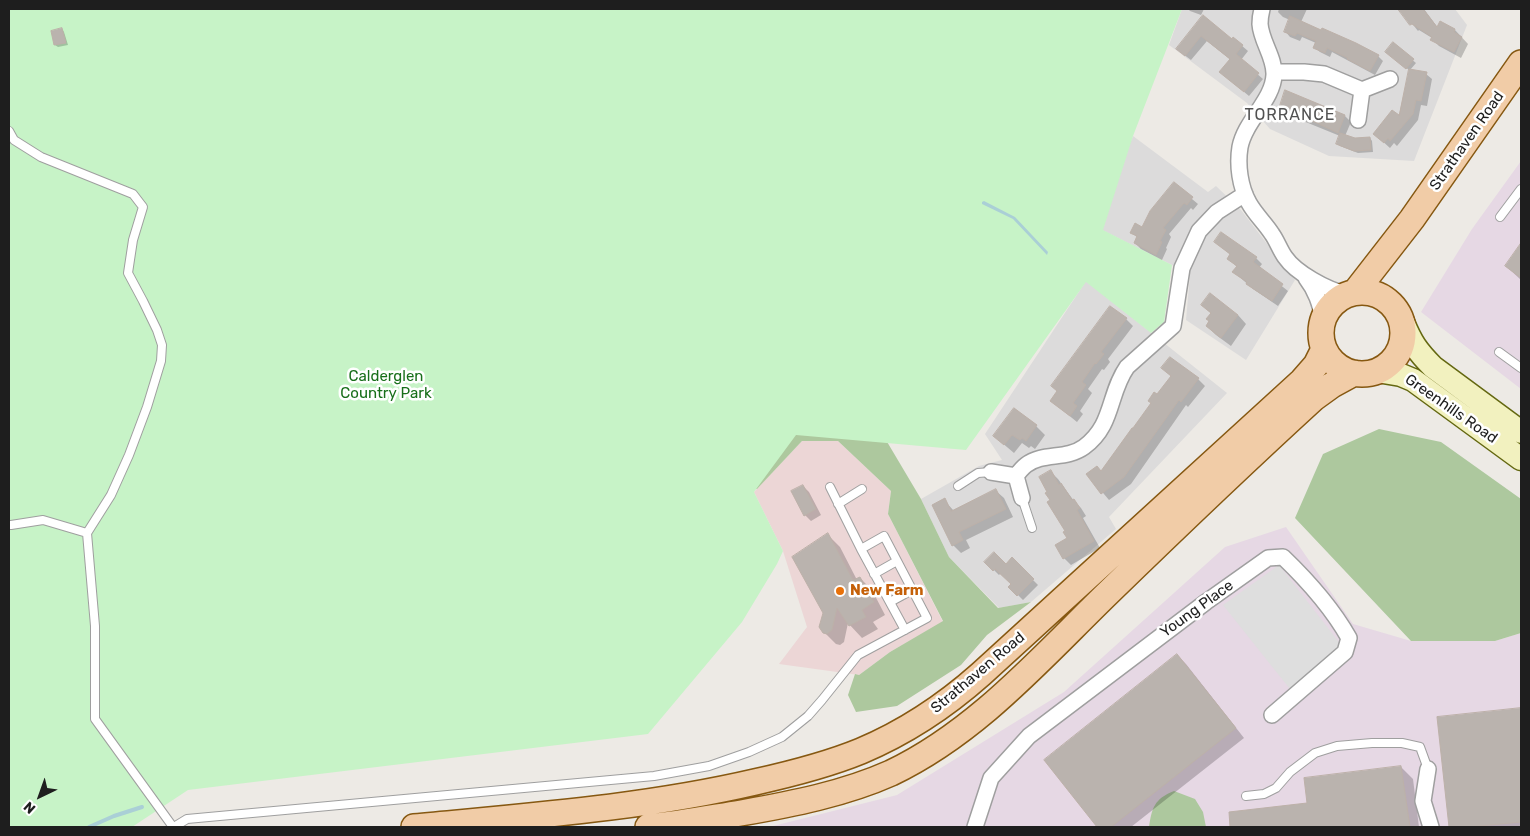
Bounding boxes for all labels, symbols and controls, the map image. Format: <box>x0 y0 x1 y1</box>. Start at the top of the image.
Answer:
street label: Strathaven Road <box>1426 88 1508 194</box>
district label: TORRANCE <box>1243 105 1337 125</box>
park label: Calderglen Country Park <box>340 368 432 403</box>
street label: Greenhills Road <box>1401 370 1501 448</box>
street label: Young Place <box>1157 576 1237 642</box>
place label: New Farm <box>850 582 924 600</box>
marker: New Farm <box>834 585 846 597</box>
street label: Strathaven Road <box>927 629 1029 717</box>
north arrow <box>15 771 65 821</box>
text: N <box>20 798 39 817</box>

